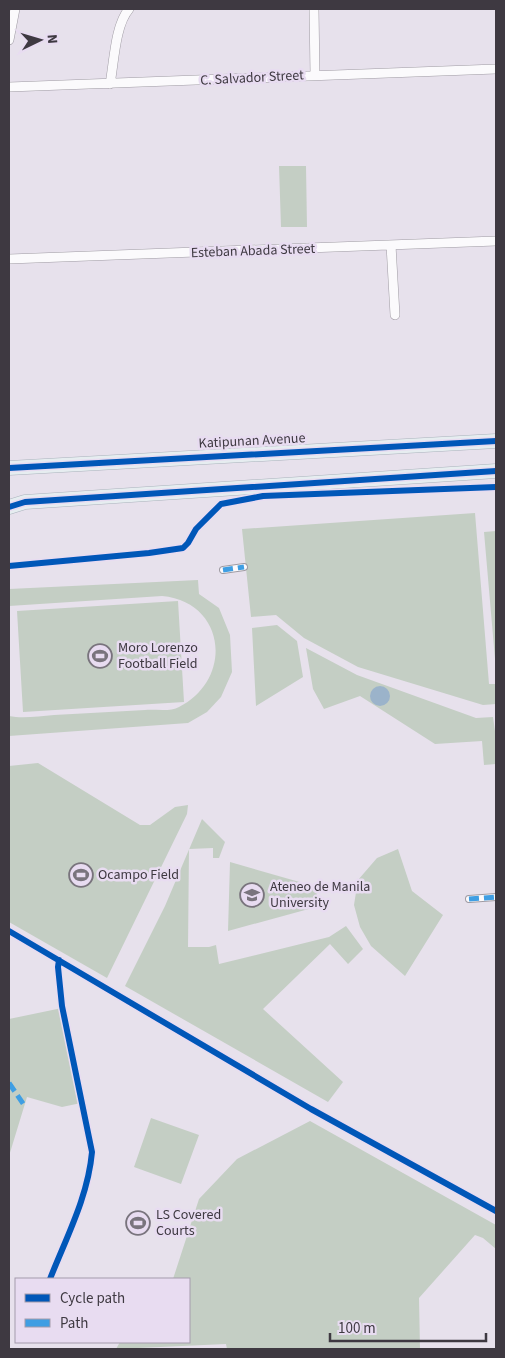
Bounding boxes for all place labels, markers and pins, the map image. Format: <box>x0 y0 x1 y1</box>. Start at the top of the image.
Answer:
place label: Moro Lorenzo Football Field <box>118 638 198 674</box>
sports icon: Moro Lorenzo Football Field <box>87 643 113 669</box>
sports icon: Ocampo Field <box>68 862 94 888</box>
place label: Ocampo Field <box>98 865 179 885</box>
place label: Ateneo de Manila University <box>270 877 370 913</box>
school or university icon: Ateneo de Manila University <box>239 882 265 908</box>
place label: LS Covered Courts <box>156 1205 221 1241</box>
sports icon: LS Covered Courts <box>125 1210 151 1236</box>

